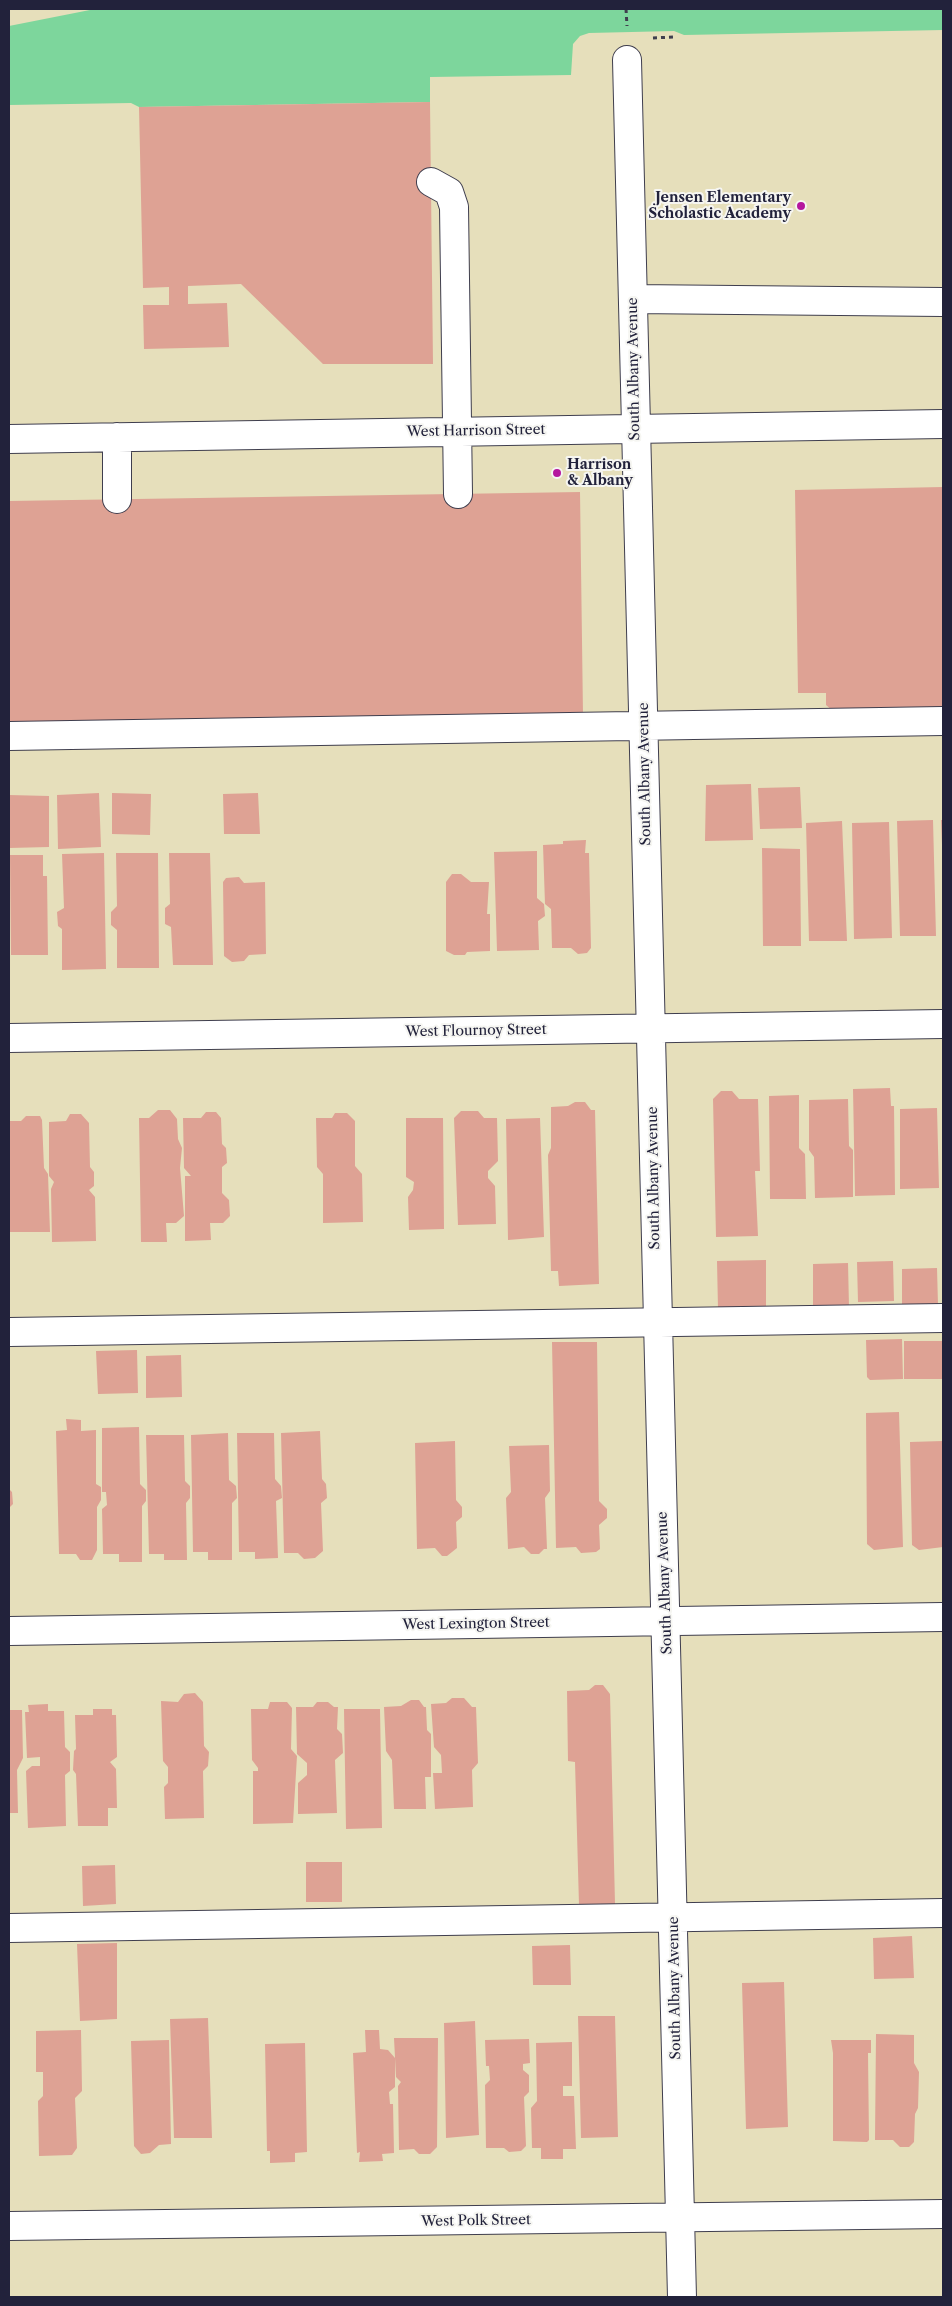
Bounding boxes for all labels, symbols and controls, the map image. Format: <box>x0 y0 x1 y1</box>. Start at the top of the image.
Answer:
place label: Jensen Elementary Scholastic Academy <box>648 190 791 222</box>
marker: Jensen Elementary Scholastic Academy <box>795 200 807 212</box>
street label: South Albany Avenue <box>624 297 644 441</box>
street label: West Harrison Street <box>406 421 546 441</box>
place label: Harrison & Albany <box>567 457 633 490</box>
marker: Harrison & Albany <box>551 467 563 479</box>
street label: South Albany Avenue <box>635 702 655 846</box>
street label: West Flournoy Street <box>405 1021 547 1041</box>
street label: South Albany Avenue <box>644 1106 664 1250</box>
street label: South Albany Avenue <box>654 1511 676 1655</box>
street label: West Lexington Street <box>402 1614 550 1634</box>
street label: South Albany Avenue <box>665 1916 685 2060</box>
street label: West Polk Street <box>421 2212 531 2230</box>

